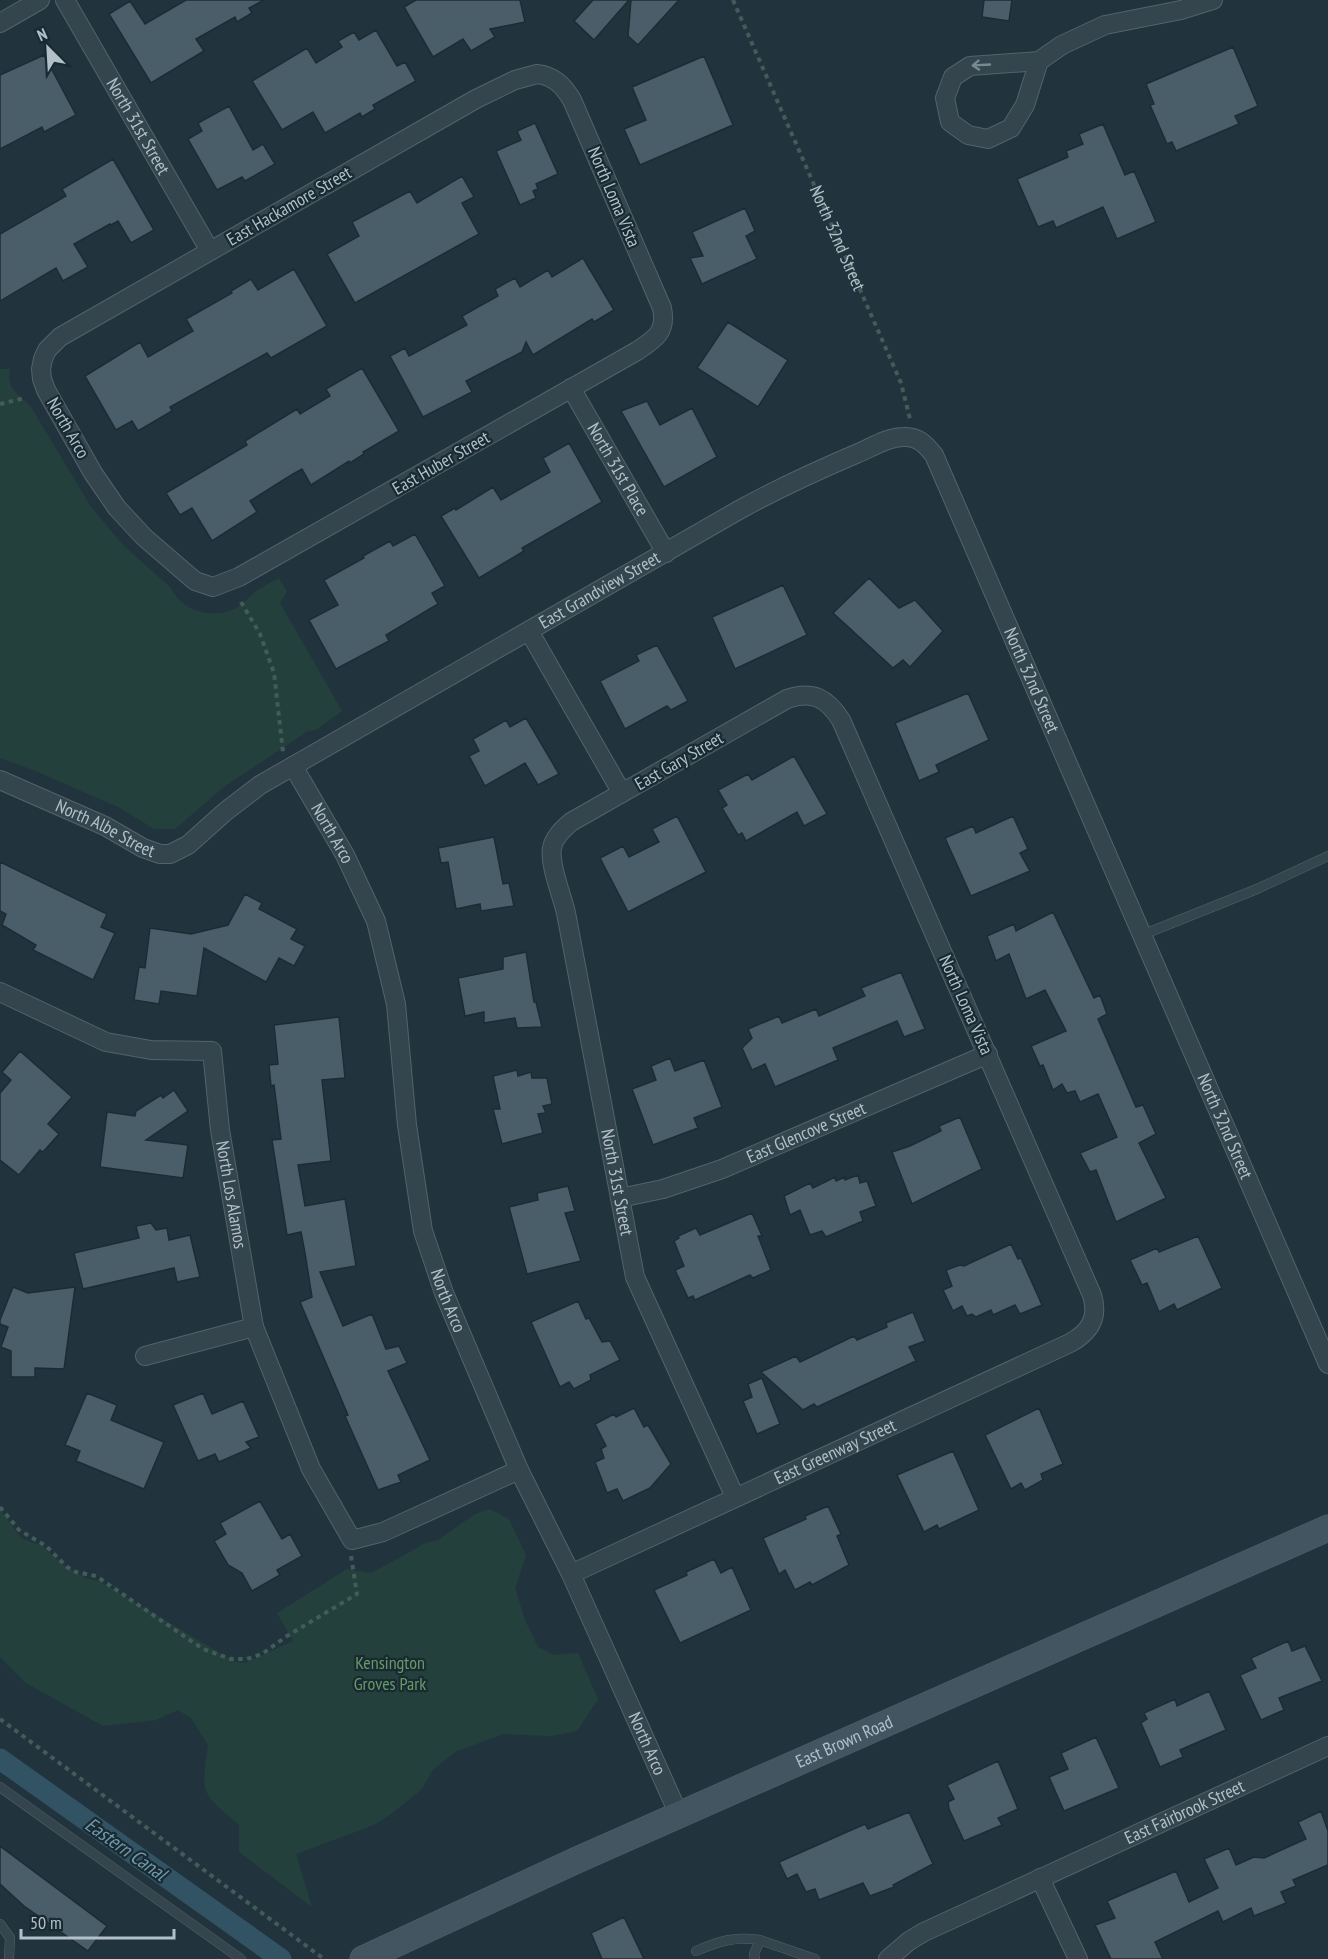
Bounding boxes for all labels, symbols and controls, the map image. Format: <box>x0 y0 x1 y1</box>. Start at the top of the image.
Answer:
north arrow <box>18 18 78 78</box>
text: N <box>34 23 50 45</box>
one-way arrow <box>971 60 991 71</box>
street label: North 31st Street <box>102 74 175 179</box>
street label: North Loma Vista <box>583 143 646 250</box>
street label: East Hackamore Street <box>222 161 355 251</box>
street label: North 32nd Street <box>805 182 871 294</box>
street label: North Arco <box>42 393 95 462</box>
street label: North 31st Place <box>582 419 654 520</box>
street label: East Huber Street <box>388 425 494 500</box>
street label: East Grandview Street <box>535 546 664 633</box>
street label: North 32nd Street <box>999 624 1065 736</box>
street label: East Gary Street <box>631 726 727 795</box>
street label: North Albe Street <box>52 794 158 862</box>
street label: North Arco <box>306 799 359 867</box>
street label: North Loma Vista <box>934 951 999 1058</box>
street label: North 32nd Street <box>1192 1070 1258 1182</box>
street label: East Glencove Street <box>743 1096 869 1168</box>
street label: North 31st Street <box>596 1127 639 1237</box>
street label: North Los Alamos <box>211 1139 252 1250</box>
street label: North Arco <box>426 1266 471 1336</box>
street label: East Greenway Street <box>770 1413 899 1489</box>
park label: Kensington Groves Park <box>354 1651 426 1695</box>
street label: North Arco <box>623 1708 672 1779</box>
street label: East Brown Road <box>792 1710 896 1773</box>
street label: East Fairbrook Street <box>1121 1774 1248 1849</box>
water label: Eastern Canal <box>80 1811 174 1888</box>
scale bar <box>21 1902 174 1940</box>
text: 50 m <box>30 1911 62 1934</box>

